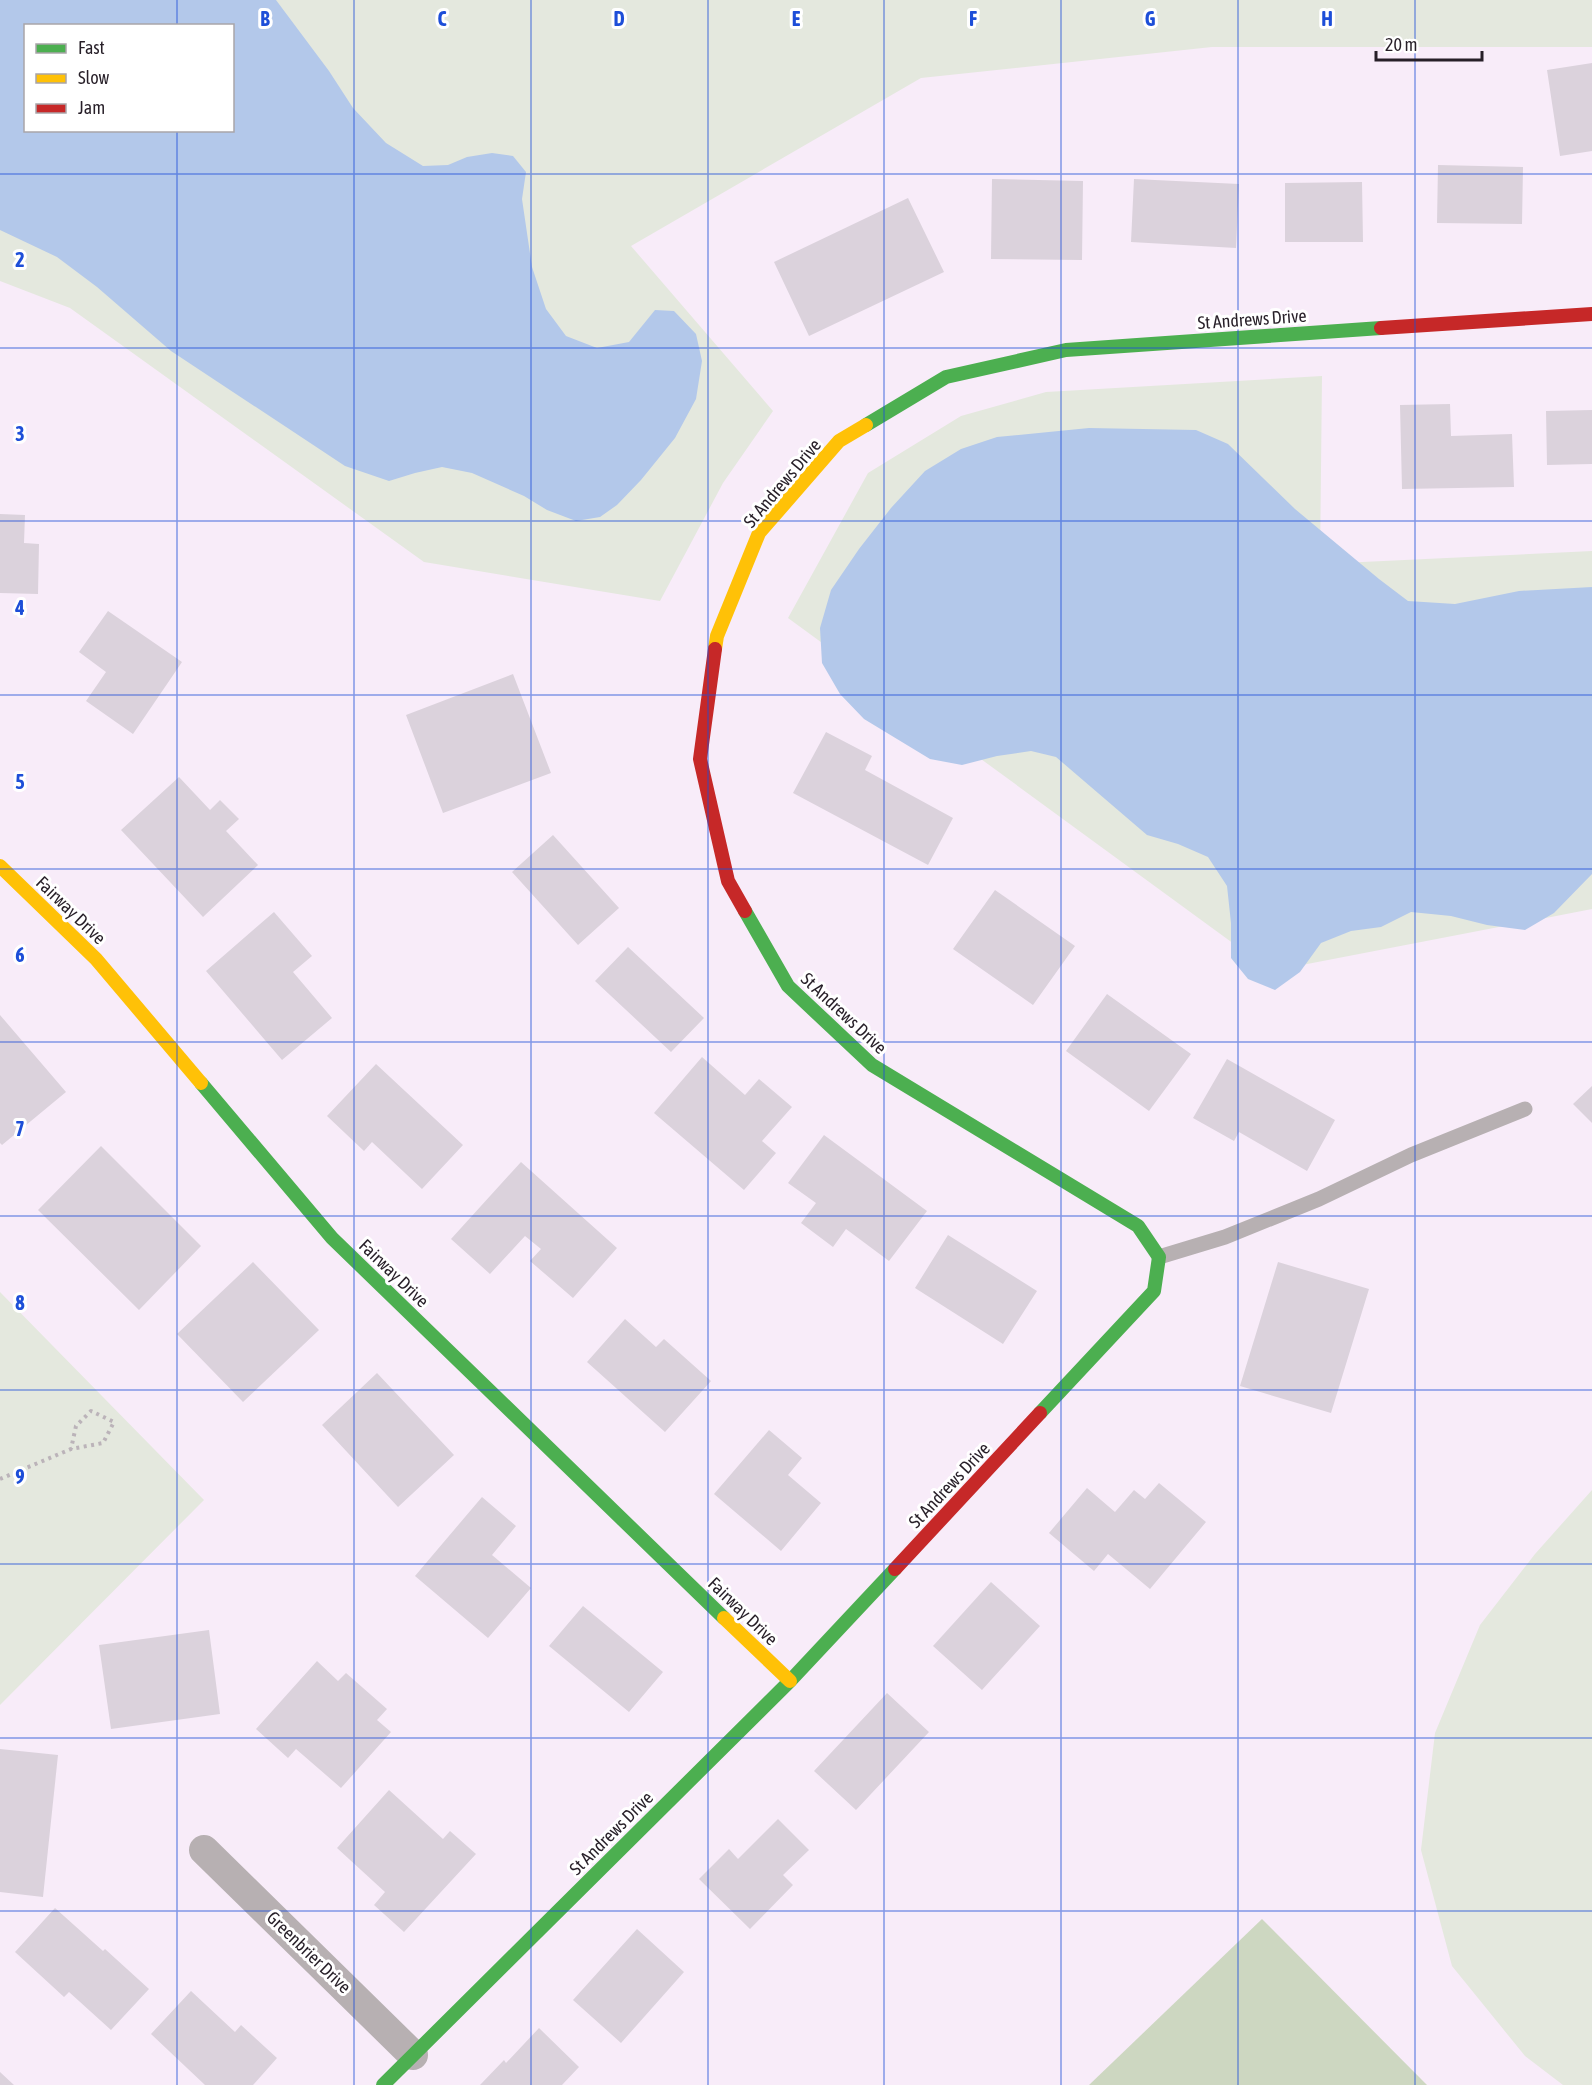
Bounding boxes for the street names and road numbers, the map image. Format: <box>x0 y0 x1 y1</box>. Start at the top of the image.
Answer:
street label: St Andrews Drive <box>1197 305 1307 333</box>
street label: St Andrews Drive <box>739 434 825 532</box>
street label: Fairway Drive <box>32 872 110 948</box>
street label: St Andrews Drive <box>797 968 891 1058</box>
street label: Fairway Drive <box>355 1235 433 1311</box>
street label: St Andrews Drive <box>904 1438 994 1532</box>
street label: Fairway Drive <box>704 1573 782 1649</box>
street label: St Andrews Drive <box>565 1787 657 1879</box>
street label: Greenbrier Drive <box>263 1907 355 1997</box>

